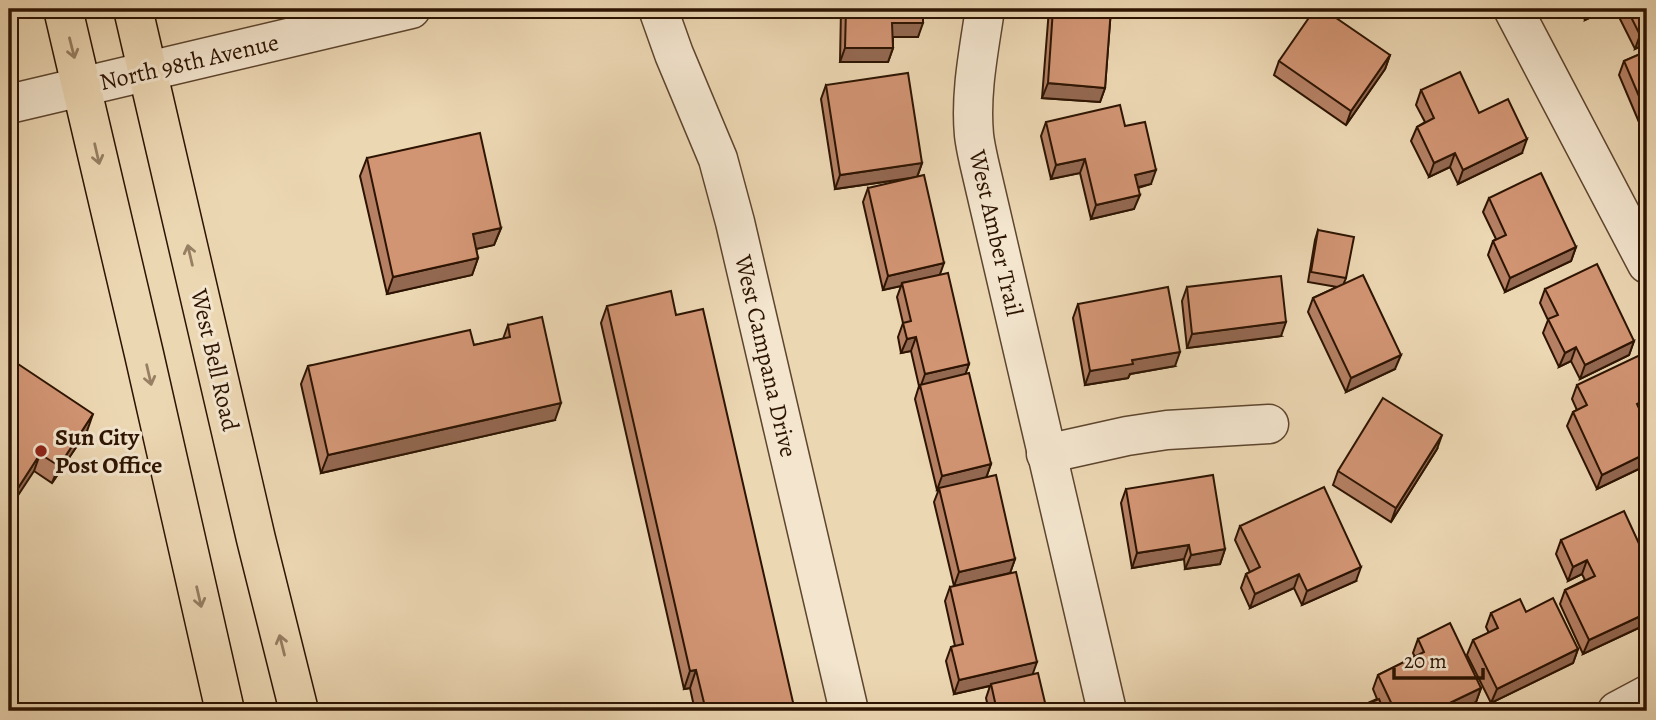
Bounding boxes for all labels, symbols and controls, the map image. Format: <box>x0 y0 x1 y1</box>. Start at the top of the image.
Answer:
street label: North 98th Avenue <box>96 26 282 98</box>
one-way arrow <box>66 36 79 59</box>
one-way arrow <box>91 142 104 165</box>
street label: West Amber Trail <box>961 146 1031 319</box>
one-way arrow <box>183 244 196 266</box>
street label: West Campana Drive <box>727 251 805 460</box>
street label: West Bell Road <box>183 285 247 434</box>
one-way arrow <box>142 363 156 386</box>
place label: Sun City Post Office <box>55 421 162 481</box>
marker: Sun City Post Office <box>33 443 49 459</box>
one-way arrow <box>193 585 206 608</box>
one-way arrow <box>275 634 288 657</box>
scale bar <box>1394 636 1483 680</box>
text: 20 m <box>1404 647 1447 675</box>

